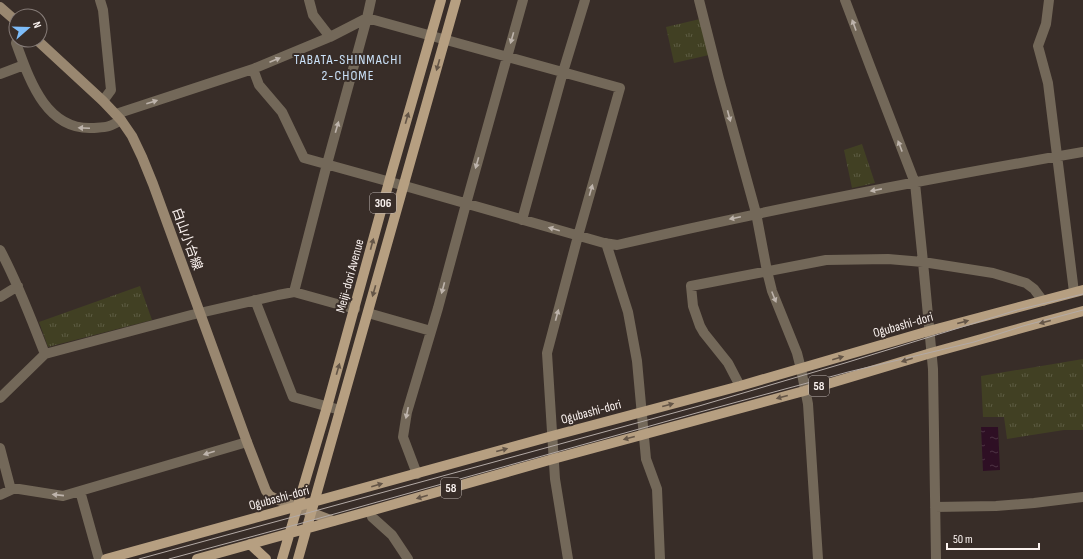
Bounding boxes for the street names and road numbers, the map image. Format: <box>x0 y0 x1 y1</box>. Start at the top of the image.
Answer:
road number: 306 <box>370 193 396 213</box>
street label: 白山小台線 <box>168 206 206 272</box>
street label: Meiji-dori Avenue <box>332 237 368 315</box>
street label: Ogubashi-dori <box>871 309 935 341</box>
road number: 58 <box>809 376 829 396</box>
street label: Ogubashi-dori <box>559 396 623 428</box>
road number: 58 <box>441 478 461 498</box>
street label: Ogubashi-dori <box>247 482 311 514</box>

